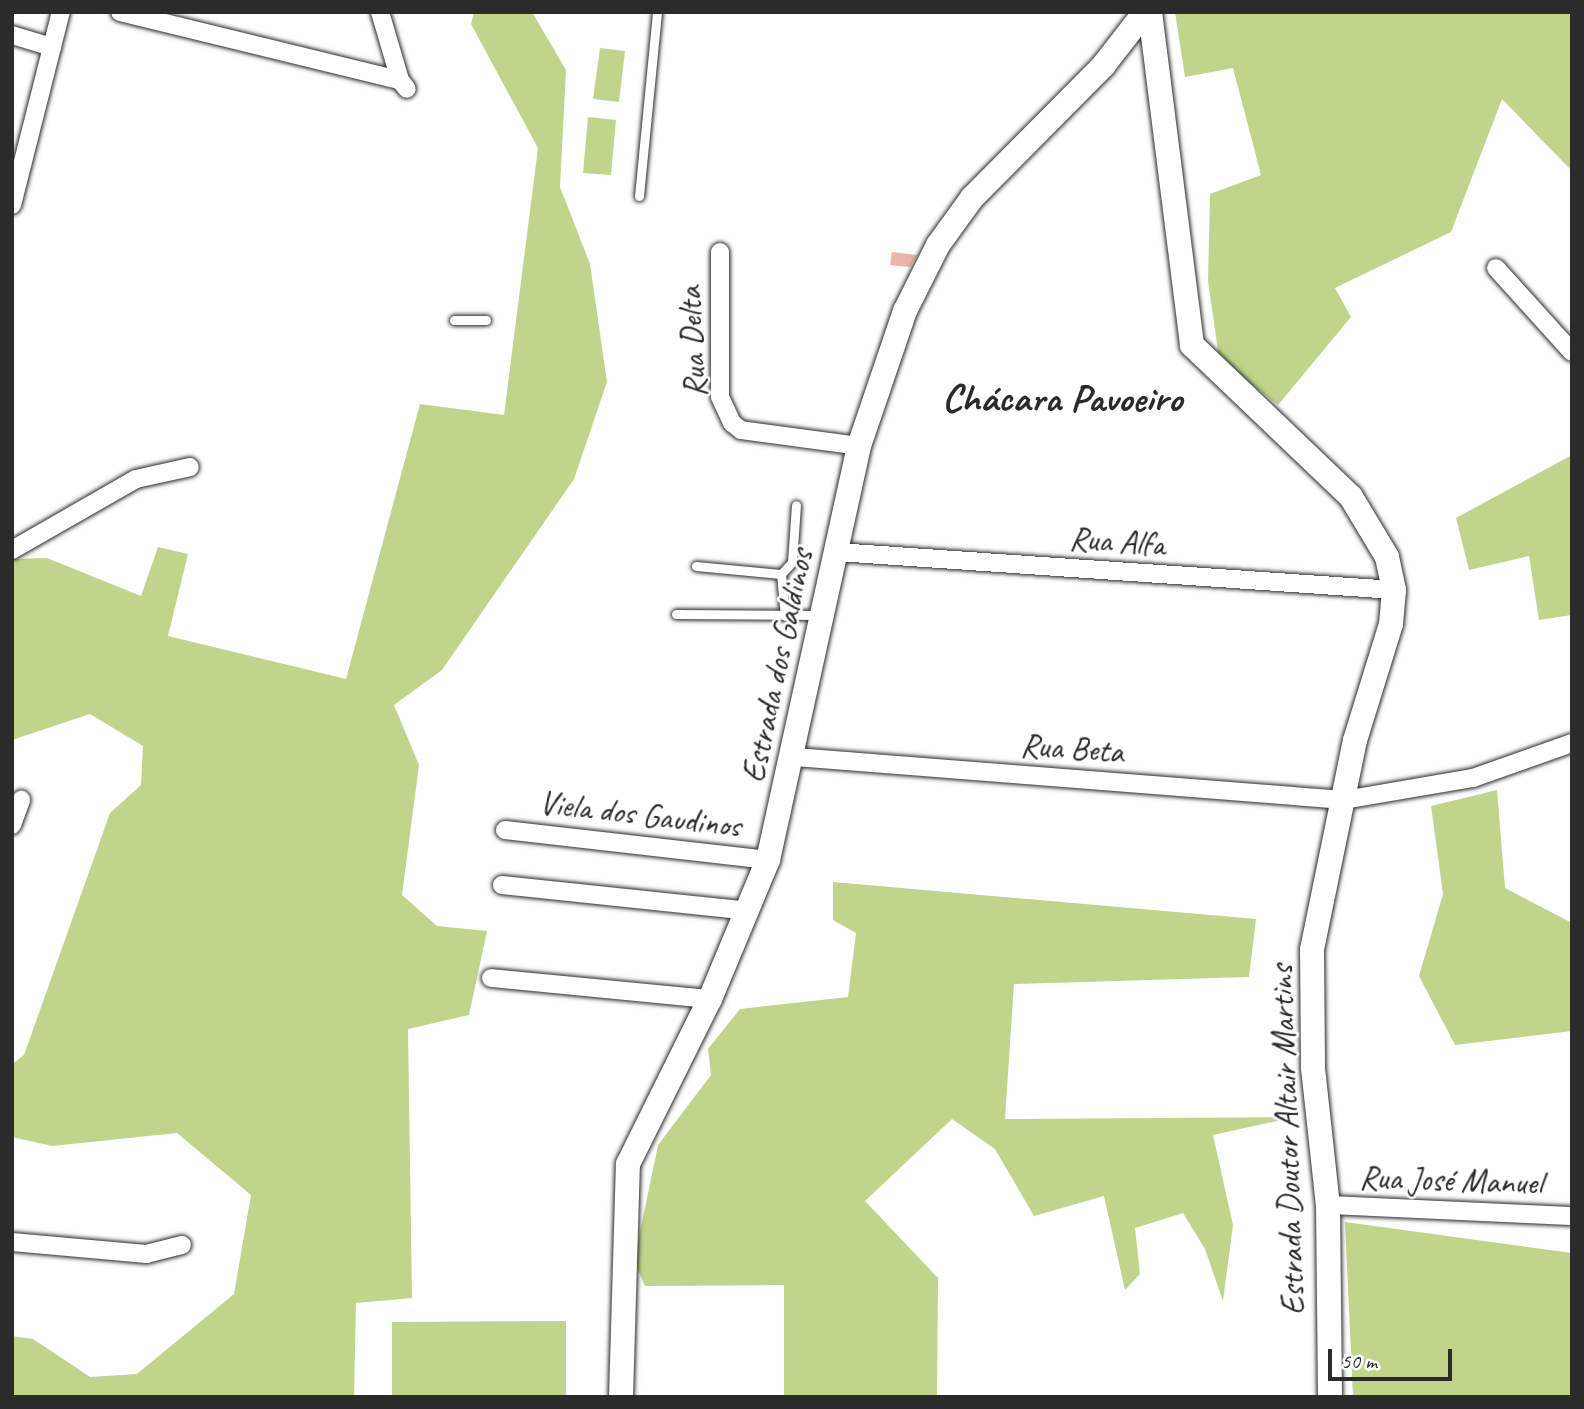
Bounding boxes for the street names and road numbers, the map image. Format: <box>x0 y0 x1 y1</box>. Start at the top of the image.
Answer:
street label: Rua Delta <box>670 286 716 398</box>
street label: Rua Alfa <box>1068 519 1166 565</box>
street label: Estrada dos Galdinos <box>734 546 822 786</box>
street label: Rua Beta <box>1020 726 1124 772</box>
street label: Viela dos Gaudinos <box>537 783 743 847</box>
street label: Estrada Doutor Altair Martins <box>1262 963 1314 1317</box>
street label: Rua José Manuel <box>1359 1158 1543 1204</box>

